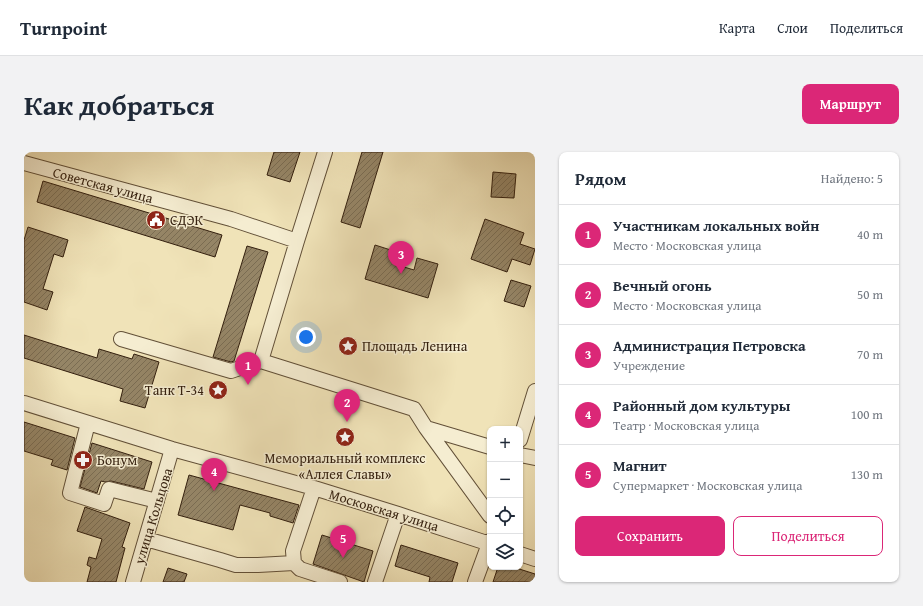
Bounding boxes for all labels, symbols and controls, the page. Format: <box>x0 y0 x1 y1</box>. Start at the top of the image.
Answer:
text: Turnpoint <box>20 14 107 42</box>
text: Карта <box>719 18 755 38</box>
text: Слои <box>777 18 808 38</box>
text: Поделиться <box>830 18 903 38</box>
text: Как добраться <box>24 84 214 125</box>
button: Маршрут <box>802 84 899 124</box>
street label: Советская улица <box>51 162 156 208</box>
text: Рядом <box>575 166 626 191</box>
text: Найдено: 5 <box>821 169 883 188</box>
public building icon: СДЭК <box>145 209 167 231</box>
place label: СДЭК <box>170 210 204 230</box>
text: Участникам локальных войн <box>613 215 819 236</box>
text: 1 <box>585 225 591 244</box>
text: 40 m <box>857 225 883 244</box>
text: Место · Московская улица <box>613 236 762 255</box>
pin: 3 <box>388 241 414 274</box>
text: Вечный огонь <box>613 275 712 296</box>
text: 2 <box>585 285 591 304</box>
text: 50 m <box>857 285 883 304</box>
text: Место · Московская улица <box>613 296 762 315</box>
your location <box>296 327 316 347</box>
place icon: Площадь Ленина <box>337 335 359 357</box>
text: Администрация Петровска <box>613 335 806 356</box>
place label: Площадь Ленина <box>362 336 468 356</box>
text: 3 <box>585 345 591 364</box>
text: 70 m <box>857 345 883 364</box>
pin: 1 <box>235 352 261 385</box>
text: Учреждение <box>613 356 685 375</box>
place icon: Танк Т-34 <box>207 379 229 401</box>
place label: Танк Т-34 <box>145 380 204 400</box>
pin: 2 <box>334 389 360 422</box>
text: Районный дом культуры <box>613 395 790 416</box>
text: 4 <box>585 405 591 424</box>
text: 100 m <box>851 405 883 424</box>
text: Театр · Московская улица <box>613 416 759 435</box>
place icon: Мемориальный комплекс «Аллея Славы» <box>334 426 356 448</box>
map controls <box>487 426 523 570</box>
button: + <box>487 426 523 462</box>
place label: Мемориальный комплекс «Аллея Славы» <box>264 448 426 484</box>
pharmacy icon: Бонум <box>72 449 94 471</box>
place label: Бонум <box>97 450 137 470</box>
text: Магнит <box>613 455 667 476</box>
pin: 4 <box>201 458 227 491</box>
button: − <box>487 462 523 498</box>
street label: улица Кольцова <box>129 465 177 567</box>
text: 5 <box>585 465 591 484</box>
text: 130 m <box>851 465 883 484</box>
text: Супермаркет · Московская улица <box>613 476 802 495</box>
street label: Московская улица <box>327 484 442 536</box>
button: locate <box>487 498 523 534</box>
button: Сохранить <box>575 516 725 556</box>
button: Поделиться <box>733 516 883 556</box>
pin: 5 <box>330 525 356 558</box>
button: layers <box>487 534 523 570</box>

